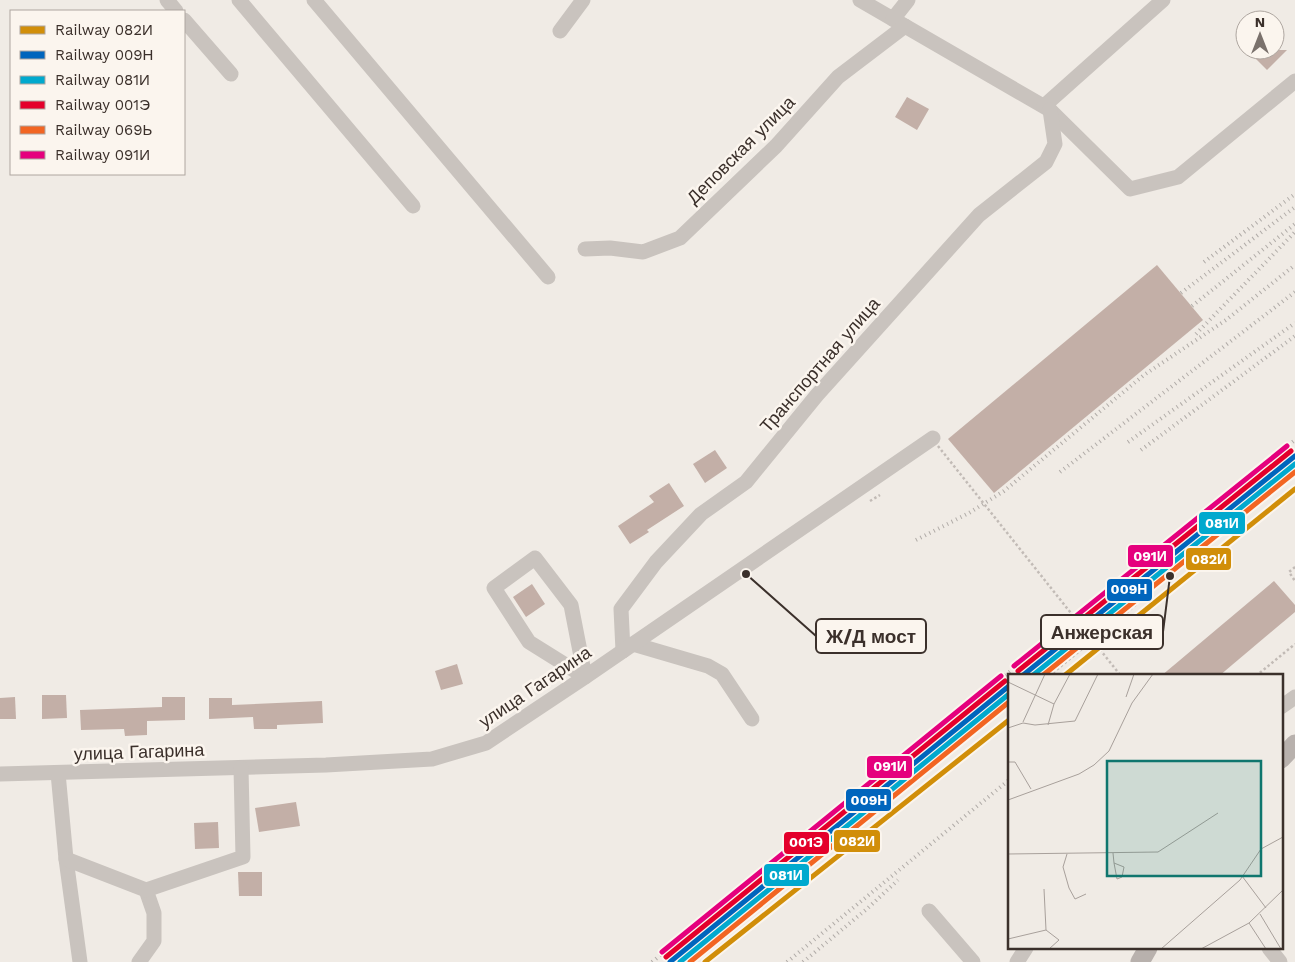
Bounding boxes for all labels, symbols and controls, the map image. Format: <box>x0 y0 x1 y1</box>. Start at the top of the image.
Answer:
legend <box>10 10 185 175</box>
north arrow <box>1235 10 1285 60</box>
text: N <box>1255 14 1265 30</box>
text: Railway 082И <box>55 21 153 39</box>
text: Railway 009Н <box>55 46 153 64</box>
text: Railway 081И <box>55 71 150 89</box>
street label: Деповская улица <box>682 91 800 208</box>
text: Railway 001Э <box>55 96 150 114</box>
text: Railway 069Ь <box>55 121 152 139</box>
text: Railway 091И <box>55 146 150 164</box>
street label: Транспортная улица <box>755 292 885 436</box>
line badge: 081И <box>1198 511 1246 535</box>
text: 081И <box>1205 515 1239 531</box>
line badge: 091И <box>1127 544 1174 568</box>
line badge: 082И <box>1185 547 1232 571</box>
text: 091И <box>1133 548 1167 564</box>
text: 082И <box>1191 551 1227 567</box>
line badge: 009Н <box>1106 578 1153 602</box>
text: 009Н <box>1111 581 1147 597</box>
callout: Анжерская <box>1041 615 1163 649</box>
callout: Ж/Д мост <box>816 619 926 653</box>
text: Анжерская <box>1051 621 1153 644</box>
text: Ж/Д мост <box>825 625 916 648</box>
street label: улица Гагарина <box>475 641 596 732</box>
inset map <box>1008 674 1282 950</box>
street label: улица Гагарина <box>73 739 206 764</box>
line badge: 091И <box>866 755 913 779</box>
text: 091И <box>873 758 907 774</box>
line badge: 009Н <box>845 788 892 812</box>
text: 009Н <box>851 792 887 808</box>
line badge: 082И <box>833 829 881 853</box>
line badge: 001Э <box>783 831 830 855</box>
text: 082И <box>839 833 875 849</box>
text: 001Э <box>789 834 823 850</box>
line badge: 081И <box>763 863 810 887</box>
text: 081И <box>769 867 803 883</box>

